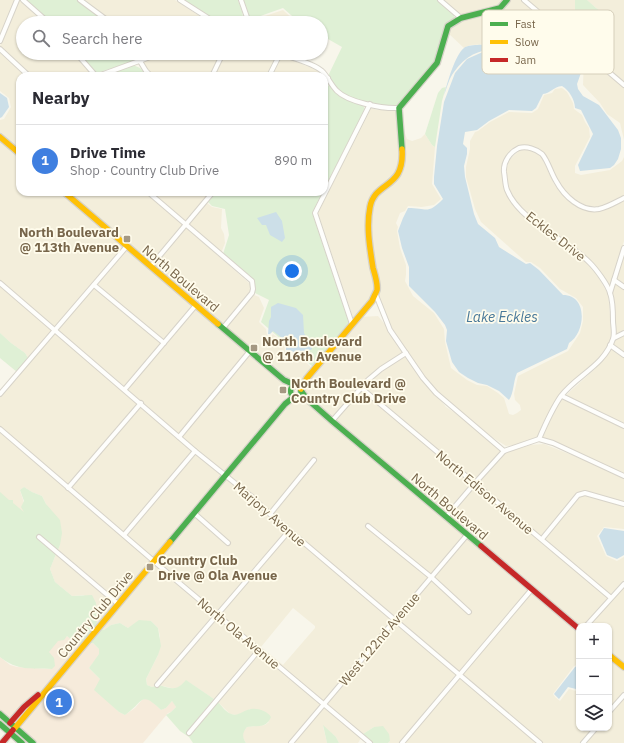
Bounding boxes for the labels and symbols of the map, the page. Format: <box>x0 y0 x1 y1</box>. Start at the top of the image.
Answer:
legend <box>482 10 614 74</box>
text: Fast <box>515 17 536 31</box>
text: Slow <box>515 35 539 49</box>
text: Jam <box>515 53 536 67</box>
street label: Eckles Drive <box>522 208 589 265</box>
place label: North Boulevard @ 113th Avenue <box>19 224 119 256</box>
marker: North Boulevard @ 113th Avenue <box>122 234 132 244</box>
street label: North Boulevard <box>139 241 223 316</box>
your location <box>282 261 302 281</box>
water label: Lake Eckles <box>466 308 538 326</box>
place label: North Boulevard @ 116th Avenue <box>262 333 362 365</box>
marker: North Boulevard @ 116th Avenue <box>249 343 259 353</box>
place label: North Boulevard @ Country Club Drive <box>291 375 406 407</box>
marker: North Boulevard @ Country Club Drive <box>278 385 288 395</box>
street label: North Edison Avenue <box>432 447 537 538</box>
street label: North Boulevard <box>408 469 492 544</box>
street label: Marjory Avenue <box>230 478 309 551</box>
place label: Country Club Drive @ Ola Avenue <box>158 552 277 584</box>
marker: Country Club Drive @ Ola Avenue <box>145 562 155 572</box>
street label: Country Club Drive <box>54 567 137 662</box>
street label: West 122nd Avenue <box>335 589 424 690</box>
street label: North Ola Avenue <box>194 594 283 673</box>
pin: 1 <box>46 687 72 717</box>

